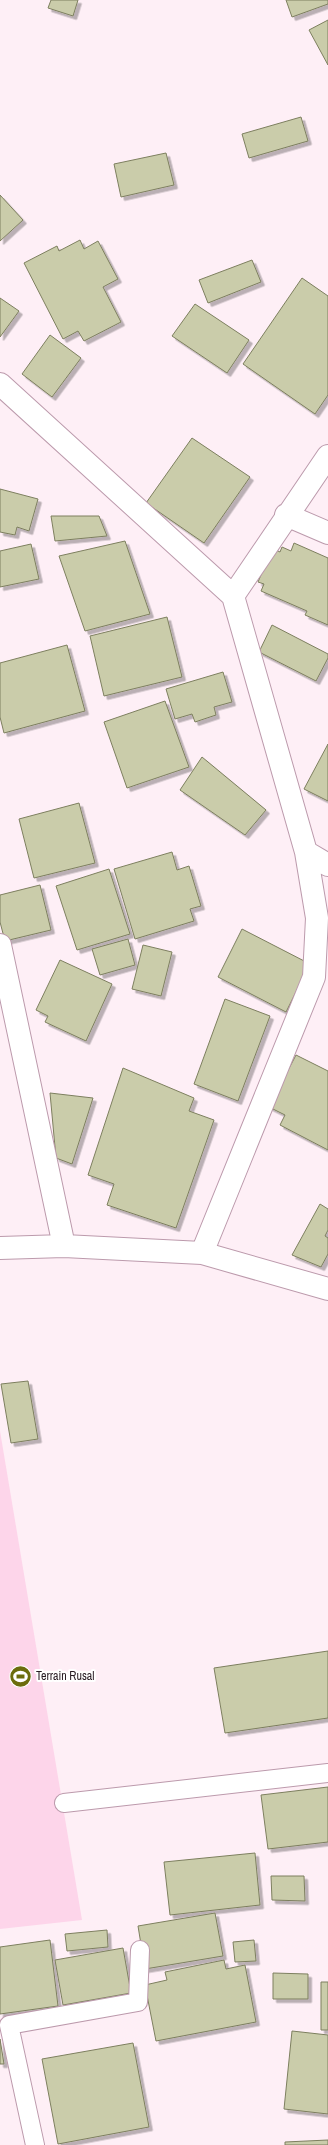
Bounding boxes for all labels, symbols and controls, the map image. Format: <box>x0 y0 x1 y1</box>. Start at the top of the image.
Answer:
sports icon: Terrain Rusal <box>7 1663 33 1689</box>
place label: Terrain Rusal <box>36 1668 95 1684</box>

